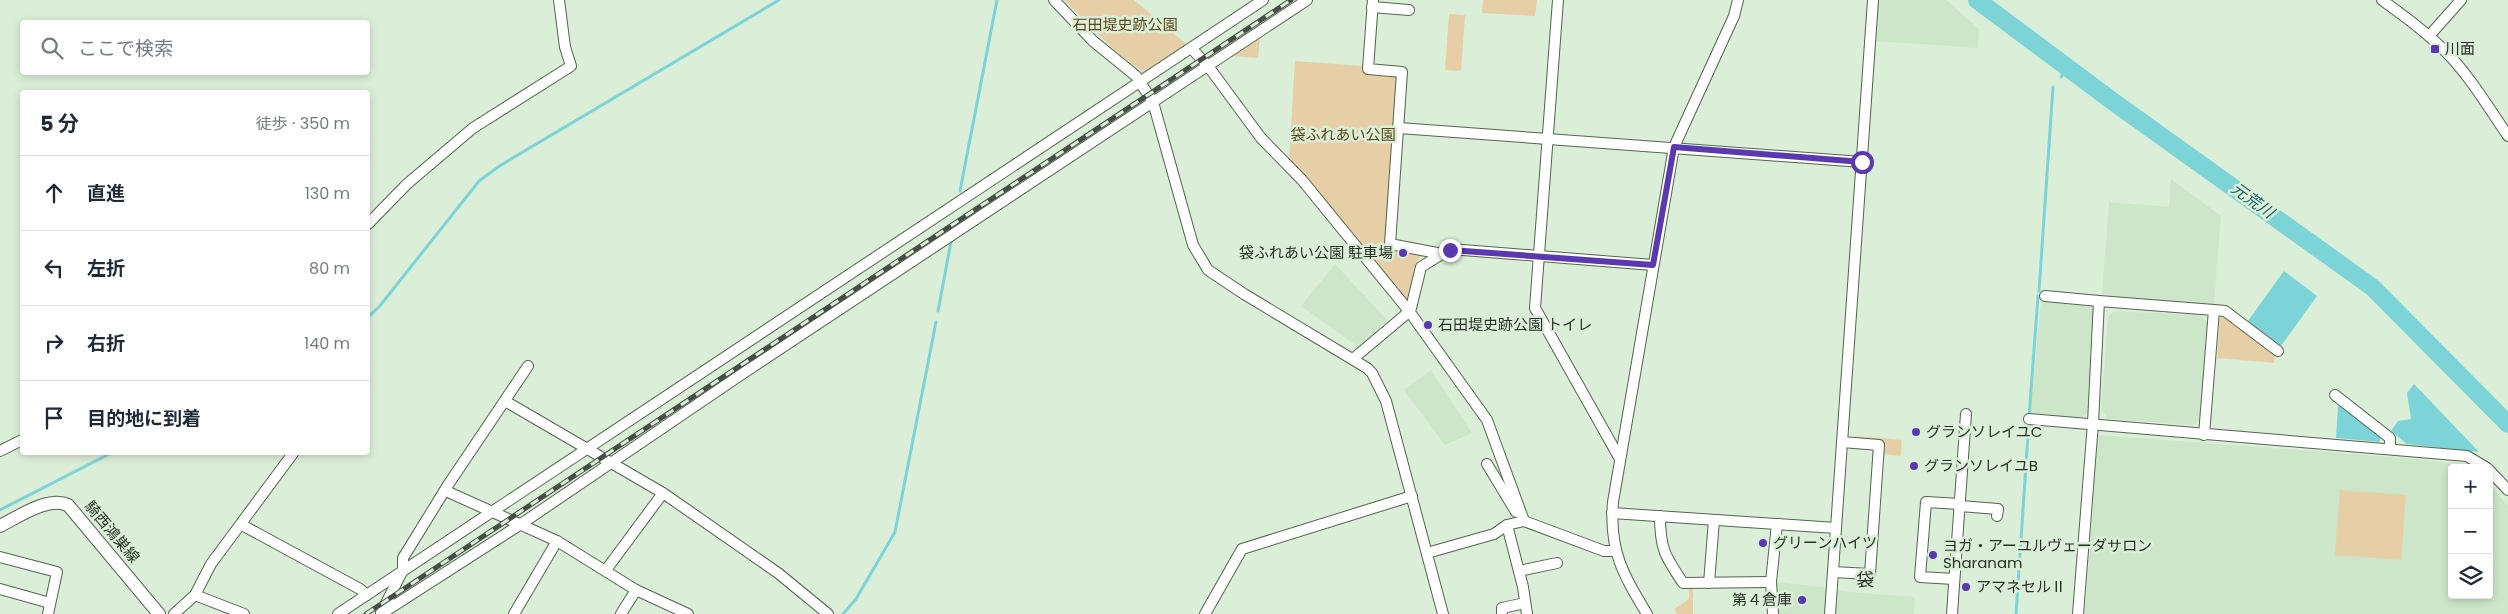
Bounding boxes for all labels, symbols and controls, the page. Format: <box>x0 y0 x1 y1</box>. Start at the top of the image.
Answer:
park label: 石田堤史跡公園 <box>1072 14 1178 35</box>
search box <box>20 20 370 75</box>
icon: search <box>38 34 66 62</box>
text: ここで検索 <box>78 35 173 62</box>
place label: 川面 <box>2445 38 2475 59</box>
marker: 川面 <box>2429 43 2441 55</box>
text: 5 分 <box>40 109 79 138</box>
text: 徒歩 · 350 m <box>256 112 350 135</box>
park label: 袋ふれあい公園 <box>1290 124 1396 145</box>
route start <box>1851 151 1874 174</box>
water label: 元荒川 <box>2227 177 2280 225</box>
icon: ahead <box>40 179 68 207</box>
text: 直進 <box>87 180 125 207</box>
text: 130 m <box>305 182 350 205</box>
route end <box>1439 239 1462 262</box>
place label: 袋ふれあい公園 駐車場 <box>1239 242 1393 263</box>
marker: 袋ふれあい公園 駐車場 <box>1397 247 1409 259</box>
icon: left <box>40 254 68 282</box>
text: 左折 <box>87 255 125 282</box>
text: 80 m <box>309 257 350 280</box>
place label: 石田堤史跡公園 トイレ <box>1438 314 1592 335</box>
marker: 石田堤史跡公園 トイレ <box>1422 319 1434 331</box>
icon: right <box>40 329 68 357</box>
text: 右折 <box>87 330 125 357</box>
text: 140 m <box>304 332 350 355</box>
icon: arrive <box>40 404 68 432</box>
text: 目的地に到着 <box>87 405 201 432</box>
place label: グランソレイユC <box>1926 421 2042 442</box>
marker: グランソレイユC <box>1910 426 1922 438</box>
place label: グランソレイユB <box>1924 455 2038 476</box>
marker: グランソレイユB <box>1908 460 1920 472</box>
map controls <box>2448 464 2493 599</box>
button: + <box>2448 464 2493 509</box>
street label: 騎西鴻巣線 <box>80 496 145 567</box>
button: − <box>2448 509 2493 554</box>
place label: グリーンハイツ <box>1773 532 1877 553</box>
place label: ヨガ・アーユルヴェーダサロン Sharanam <box>1943 535 2152 573</box>
marker: グリーンハイツ <box>1757 537 1769 549</box>
marker: ヨガ・アーユルヴェーダサロン Sharanam <box>1927 549 1939 561</box>
button: layers <box>2448 554 2493 599</box>
district label: 袋 <box>1856 567 1874 592</box>
place label: アマネセルⅡ <box>1976 576 2066 597</box>
marker: アマネセルⅡ <box>1960 581 1972 593</box>
place label: 第４倉庫 <box>1732 589 1792 610</box>
marker: 第４倉庫 <box>1796 594 1808 606</box>

